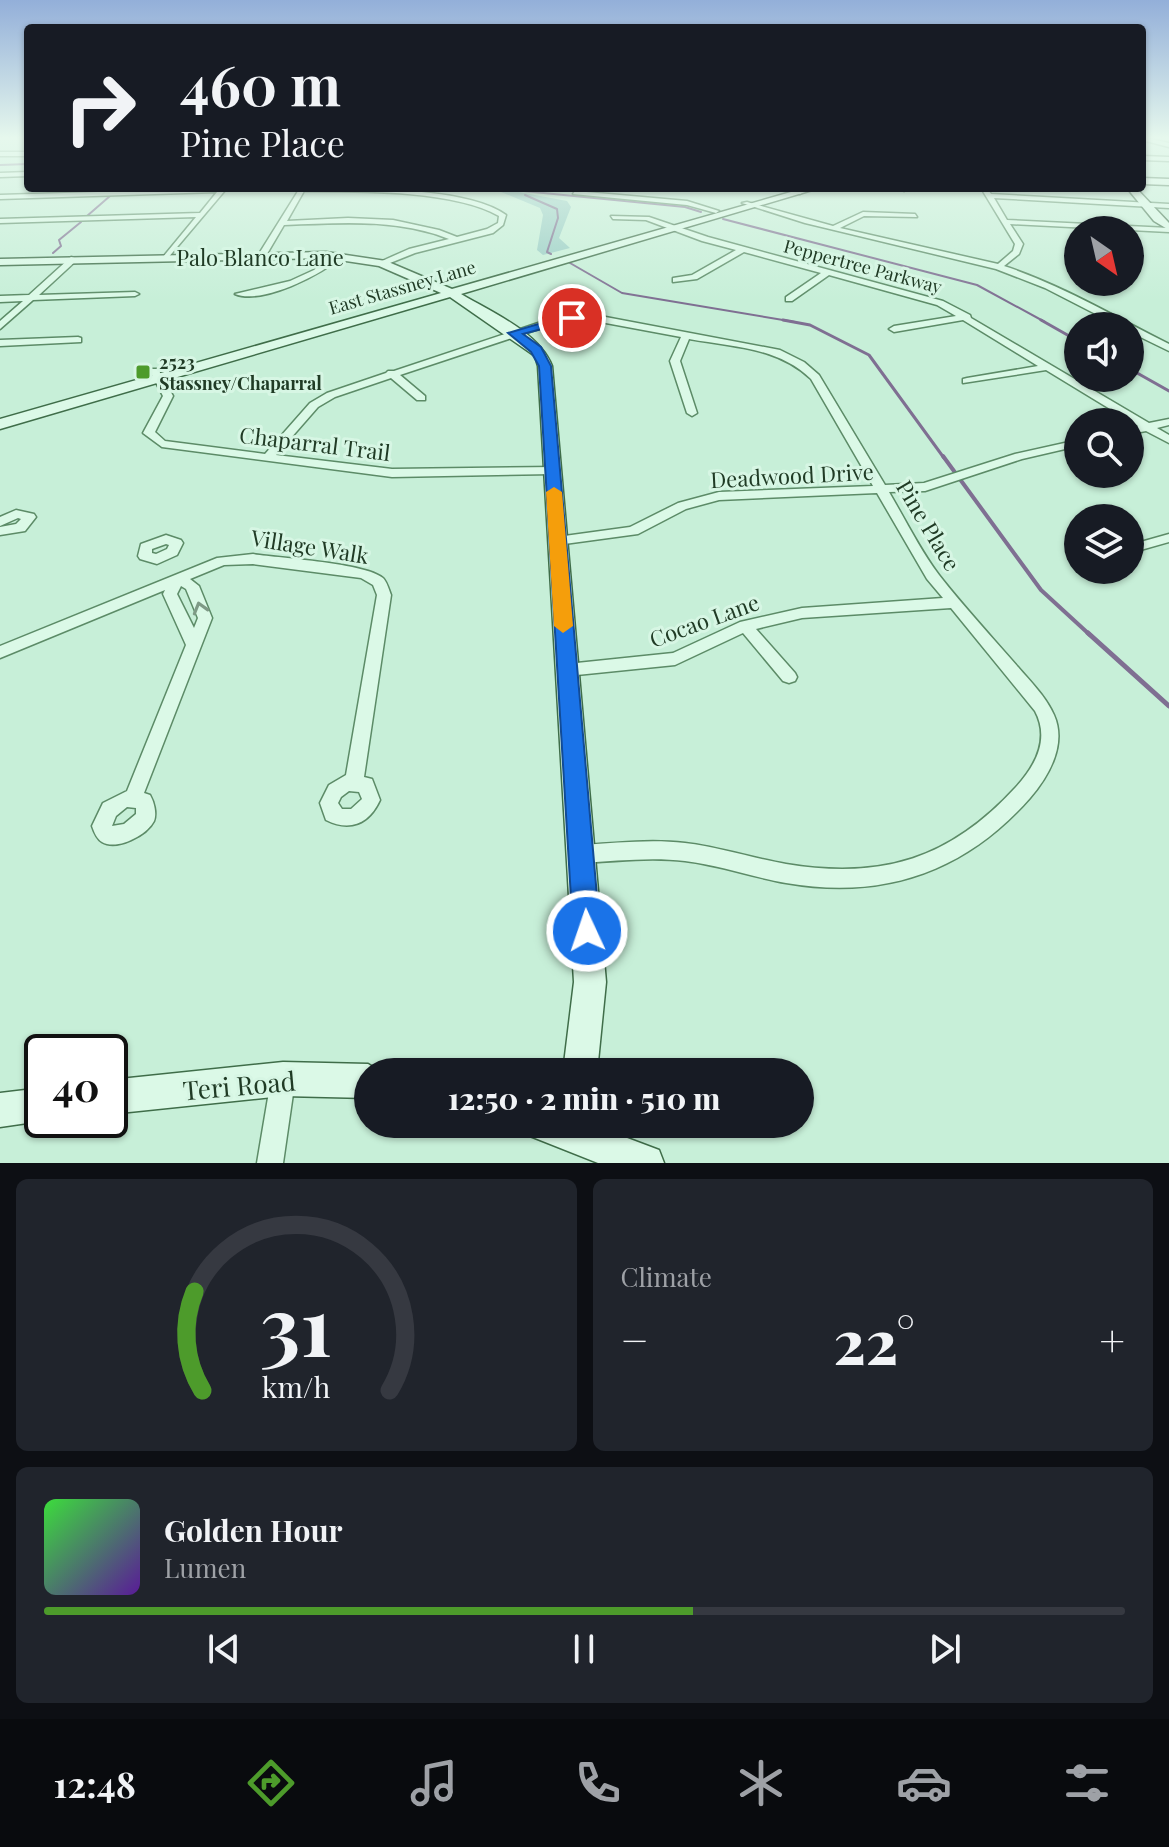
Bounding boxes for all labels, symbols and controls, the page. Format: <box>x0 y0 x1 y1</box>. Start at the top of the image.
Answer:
text: 460 m <box>180 46 341 121</box>
icon: right <box>48 56 152 160</box>
text: Pine Place <box>180 118 345 166</box>
north arrow <box>1064 216 1144 296</box>
map controls <box>1064 216 1144 584</box>
street label: Peppertree Parkway <box>781 233 945 299</box>
street label: Palo Blanco Lane <box>176 242 344 272</box>
street label: East Stassney Lane <box>326 255 478 319</box>
pin <box>538 284 606 352</box>
icon: arrive <box>550 296 594 340</box>
button: sound <box>1064 312 1144 392</box>
place label: 2523 Stassney/Chaparral <box>159 350 322 395</box>
marker: 2523 Stassney/Chaparral <box>134 363 152 381</box>
button: search <box>1064 408 1144 488</box>
street label: Chaparral Trail <box>238 419 392 467</box>
street label: Deadwood Drive <box>709 456 875 494</box>
street label: Pine Place <box>890 474 968 576</box>
button: layers <box>1064 504 1144 584</box>
street label: Village Walk <box>248 522 371 570</box>
street label: Cocao Lane <box>645 586 763 654</box>
one-way arrow <box>193 602 210 615</box>
position arrow <box>545 889 629 973</box>
speed limit sign: 40 <box>24 1034 128 1138</box>
street label: Teri Road <box>181 1063 297 1107</box>
text: 12:50 · 2 min · 510 m <box>448 1078 720 1118</box>
text: Climate <box>621 1259 712 1294</box>
text: 31 <box>260 1267 332 1378</box>
text: 22° <box>833 1299 915 1379</box>
text: − <box>621 1309 649 1368</box>
text: + <box>1099 1309 1125 1368</box>
text: km/h <box>262 1367 331 1405</box>
text: Golden Hour <box>164 1510 343 1550</box>
text: Lumen <box>164 1550 246 1585</box>
icon: previous <box>202 1627 246 1671</box>
icon: pause <box>562 1627 606 1671</box>
icon: next <box>923 1627 967 1671</box>
icon: directions <box>243 1755 299 1811</box>
icon: music <box>406 1755 462 1811</box>
icon: phone <box>570 1755 626 1811</box>
icon: climate <box>733 1755 789 1811</box>
icon: car <box>896 1755 952 1811</box>
icon: filters <box>1059 1755 1115 1811</box>
text: 12:48 <box>54 1759 136 1807</box>

